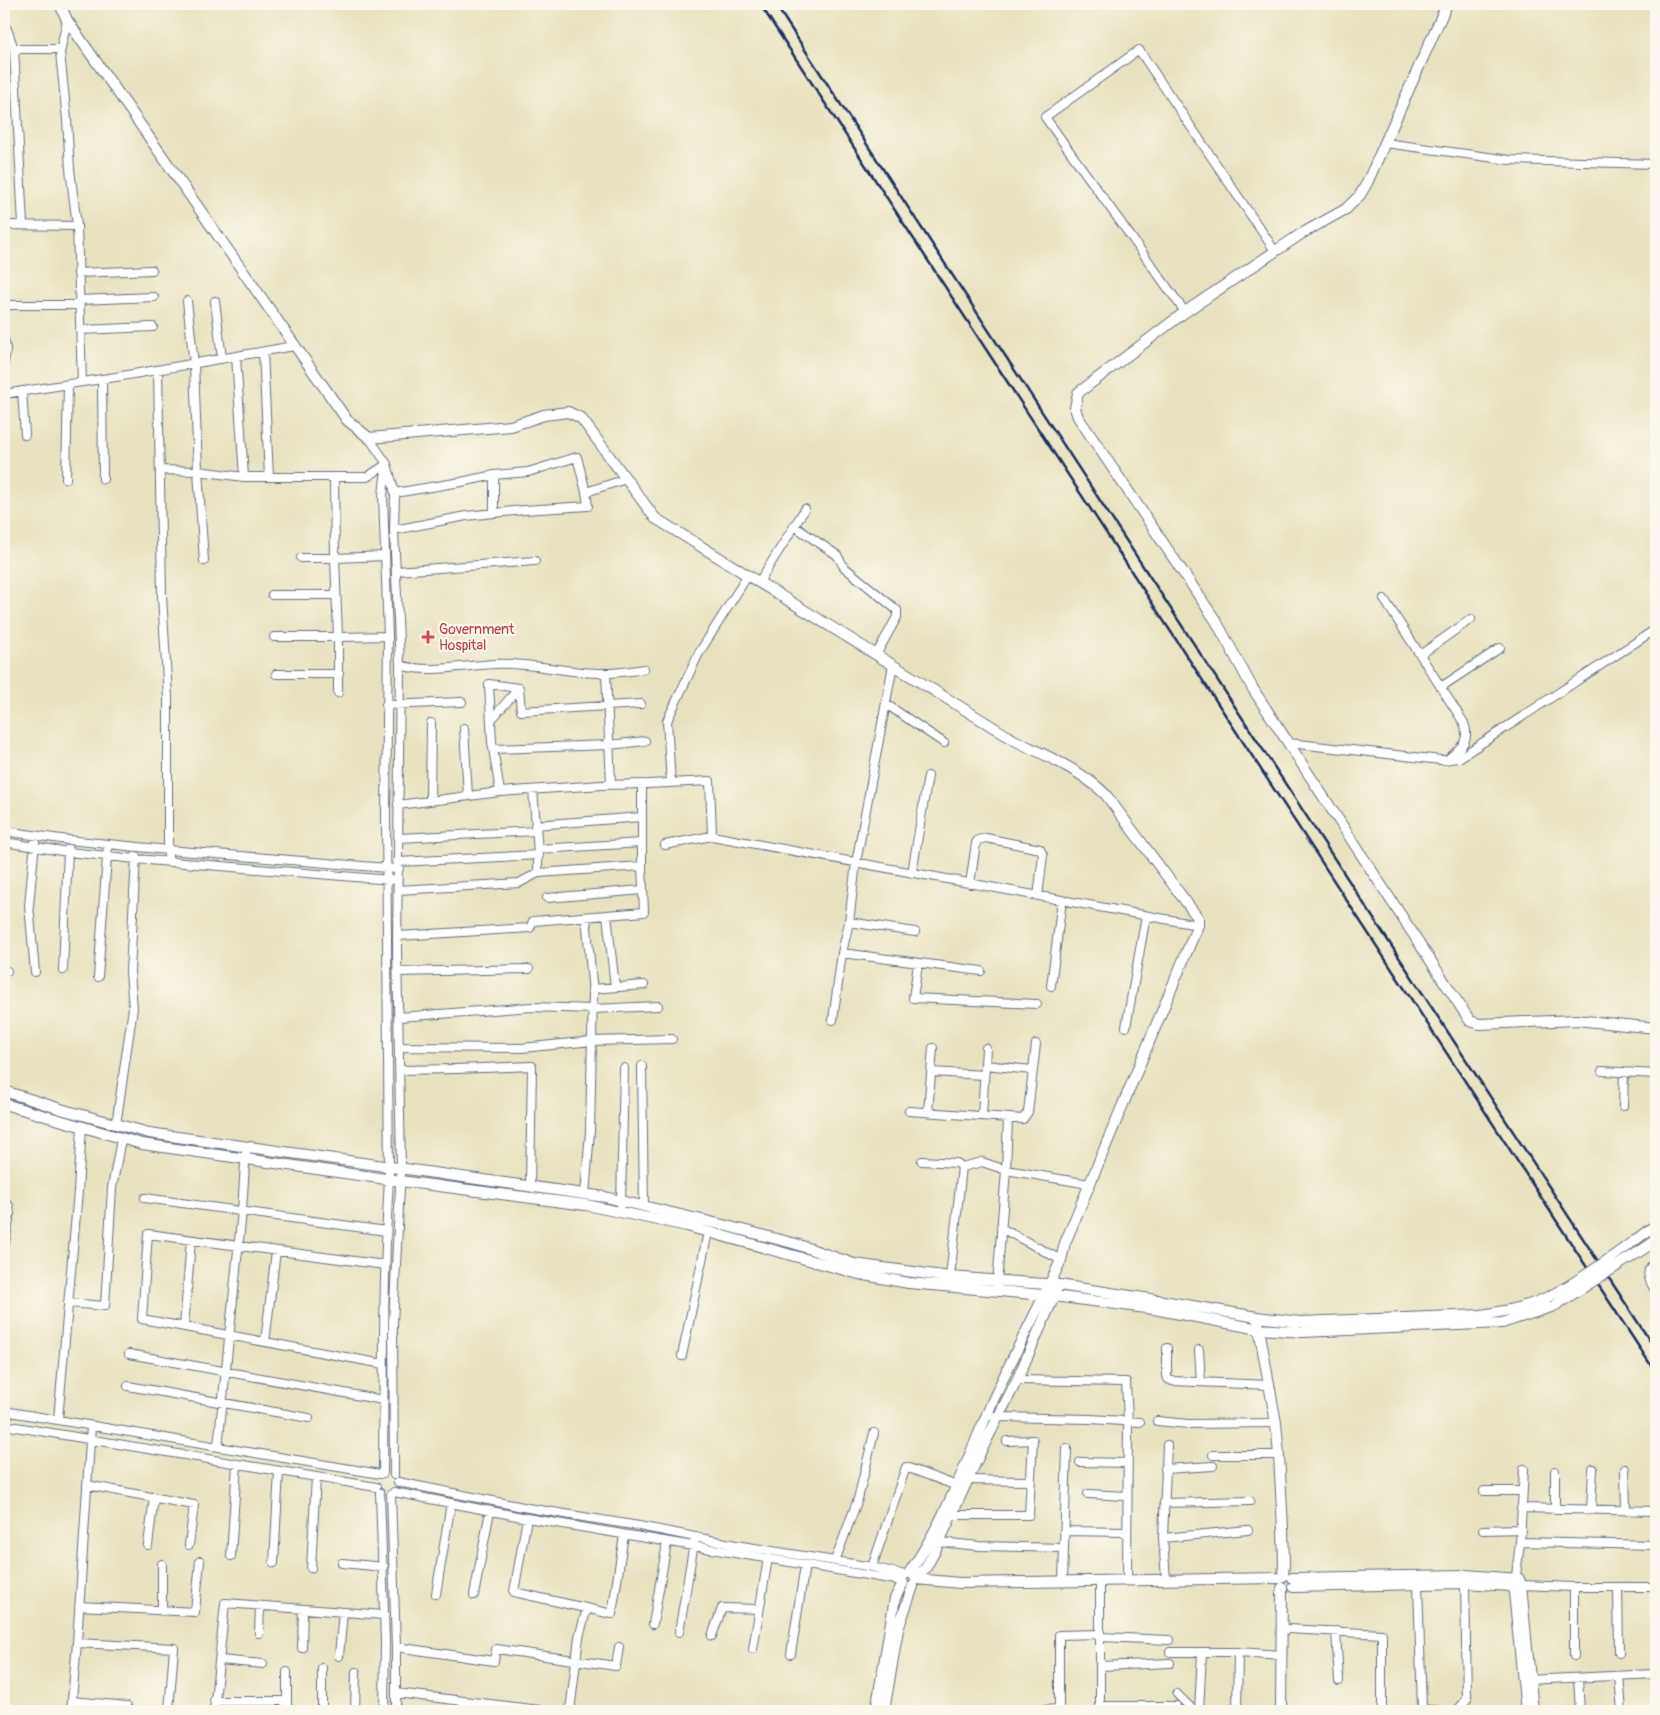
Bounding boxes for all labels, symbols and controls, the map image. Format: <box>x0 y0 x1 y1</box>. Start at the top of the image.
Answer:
place label: Government Hospital <box>439 621 515 654</box>
marker: Government Hospital <box>421 630 435 644</box>

